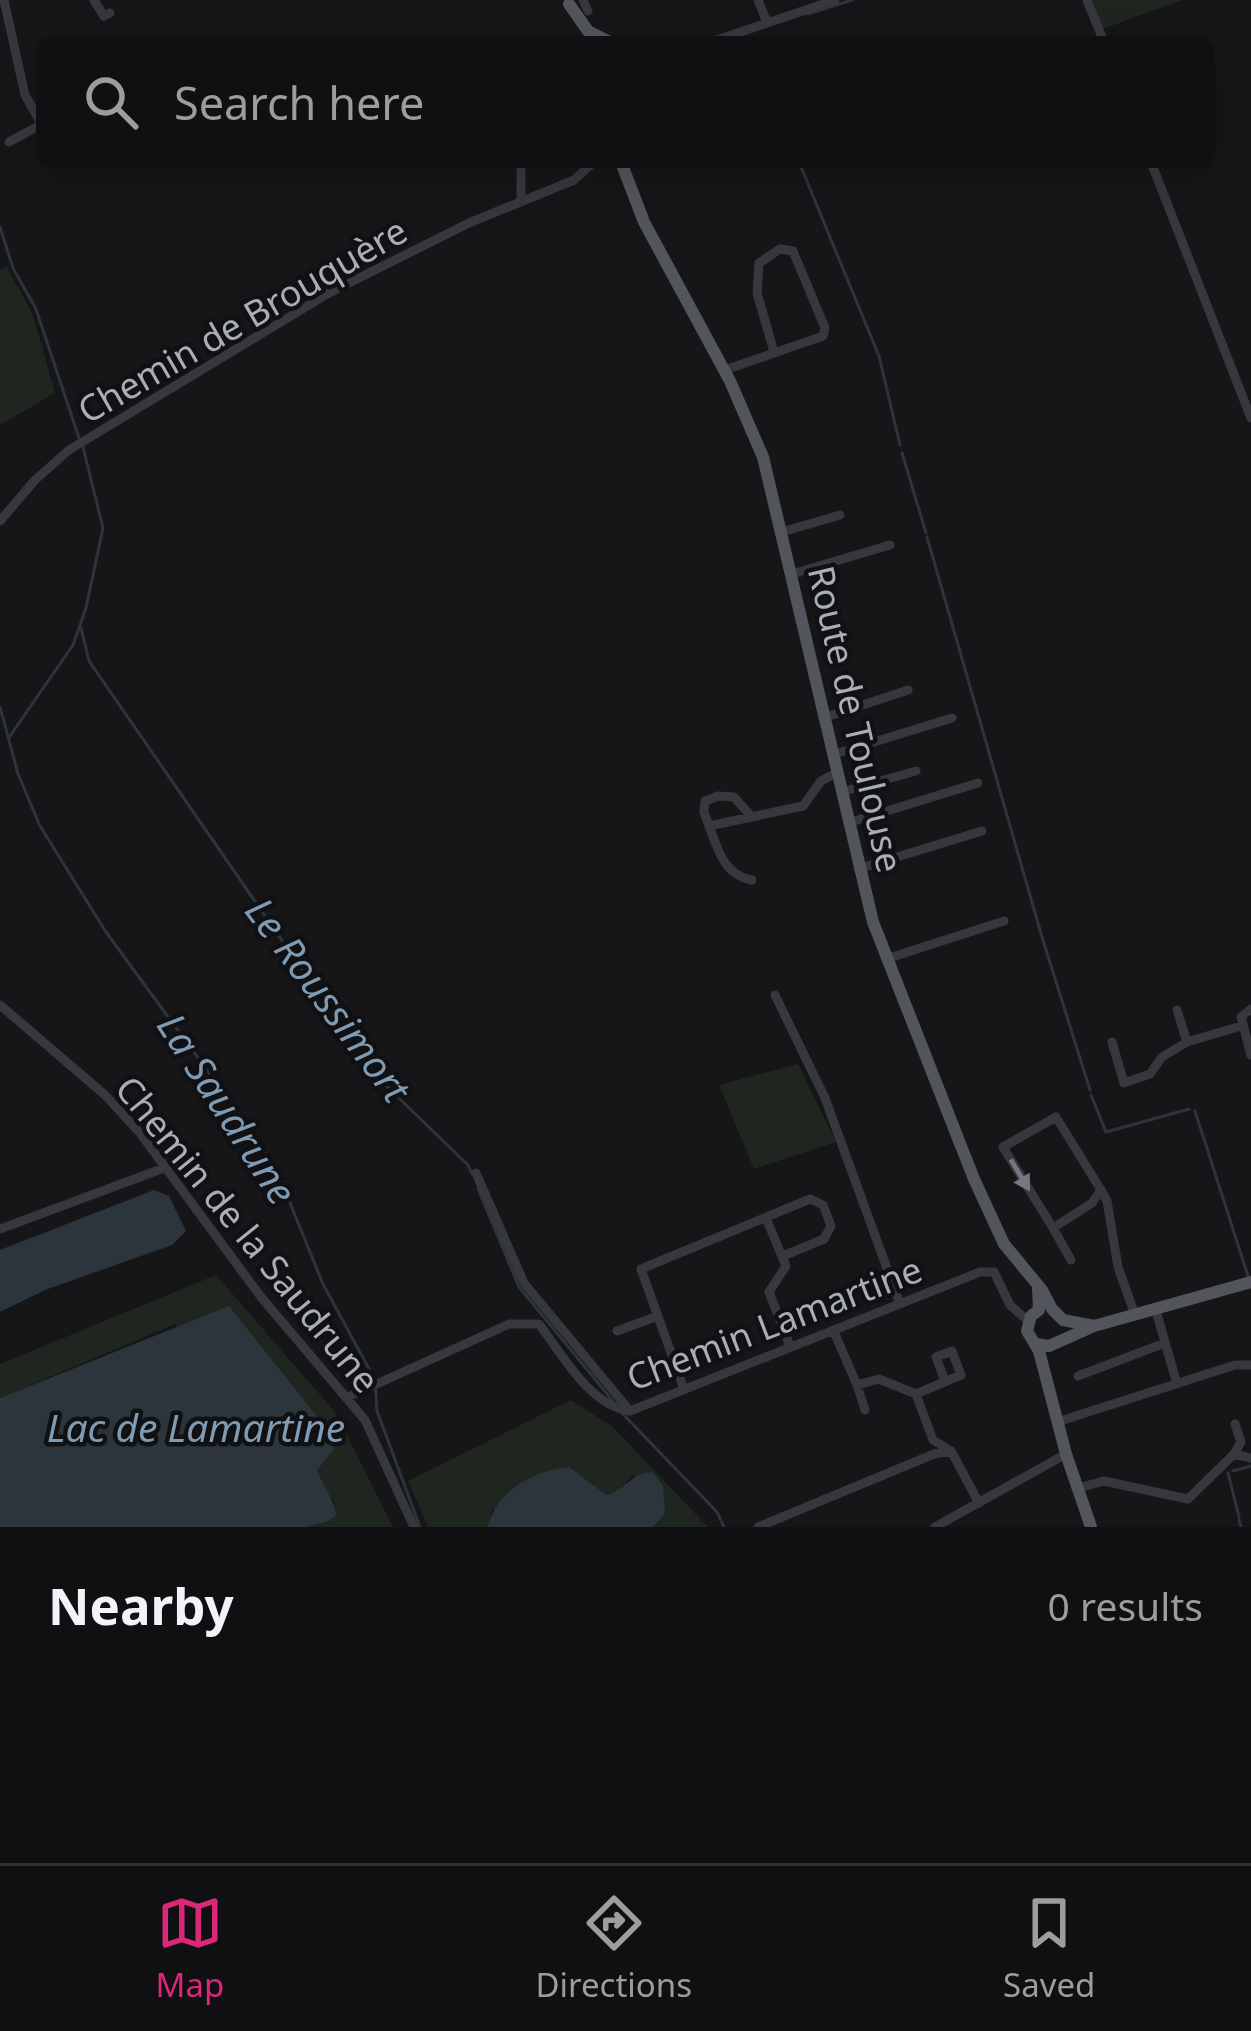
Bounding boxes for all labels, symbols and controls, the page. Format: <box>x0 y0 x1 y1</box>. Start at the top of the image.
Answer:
search box <box>36 36 1215 168</box>
icon: search <box>78 69 144 135</box>
text: Search here <box>174 72 424 133</box>
street label: Chemin de Brouquère <box>69 206 415 434</box>
street label: Route de Toulouse <box>797 561 915 877</box>
water label: Le Roussimort <box>235 886 425 1114</box>
water label: La Saudrune <box>146 1002 310 1214</box>
street label: Chemin de la Saudrune <box>105 1065 391 1403</box>
one-way arrow <box>1009 1158 1030 1192</box>
street label: Chemin Lamartine <box>619 1244 929 1402</box>
water label: Lac de Lamartine <box>47 1400 345 1453</box>
text: Nearby <box>48 1570 234 1640</box>
text: 0 results <box>1048 1579 1203 1632</box>
tab: Map <box>156 1890 224 2007</box>
tab: Directions <box>535 1890 692 2007</box>
tab: Saved <box>1003 1890 1095 2007</box>

